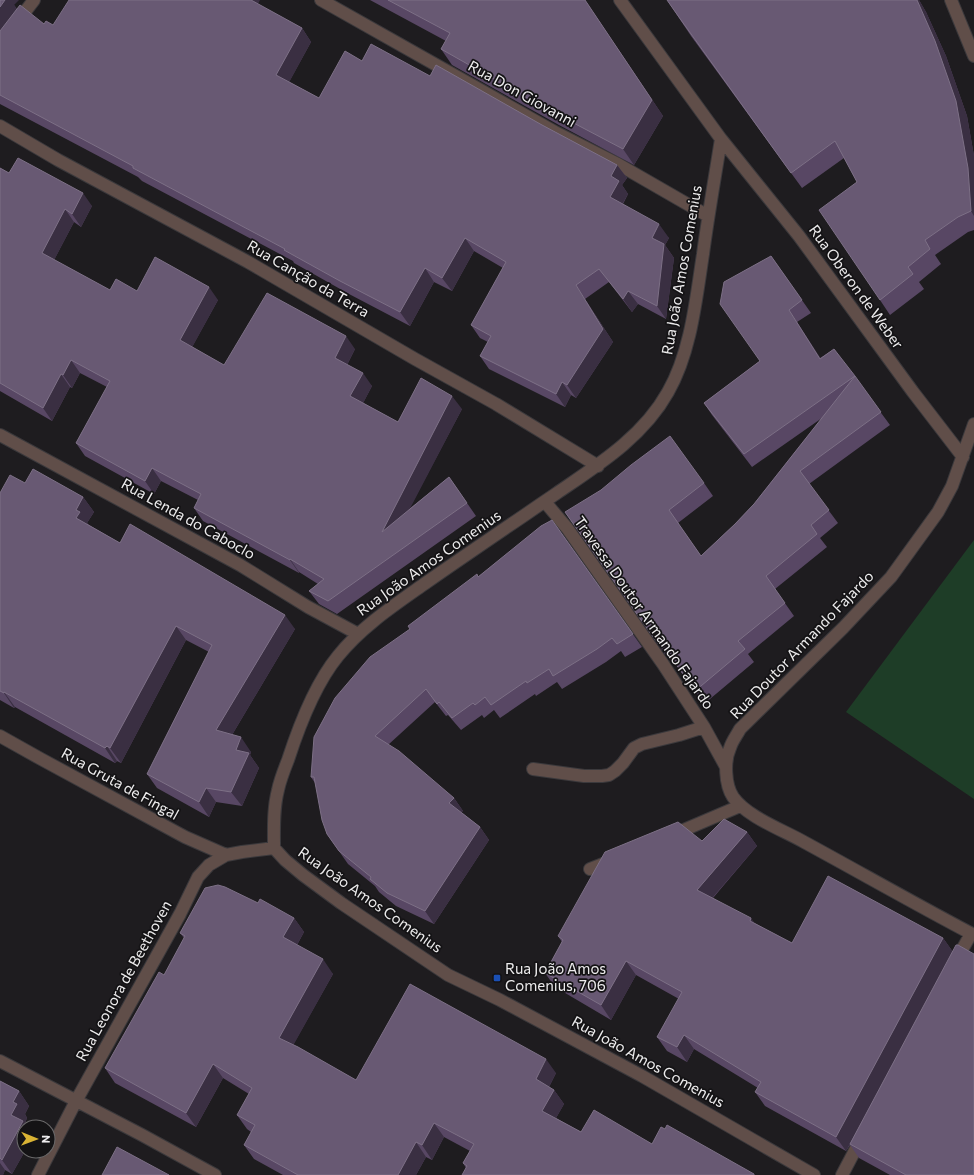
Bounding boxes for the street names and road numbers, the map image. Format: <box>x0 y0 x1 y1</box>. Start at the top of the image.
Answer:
street label: Rua Don Giovanni <box>465 56 580 130</box>
street label: Rua João Amos Comenius <box>657 183 705 356</box>
street label: Rua Oberon de Weber <box>806 221 908 352</box>
street label: Rua Canção da Terra <box>244 236 373 320</box>
street label: Rua Lenda do Caboclo <box>118 474 259 562</box>
street label: Rua João Amos Comenius <box>353 505 504 619</box>
street label: Travessa Doutor Armando Fajardo <box>571 512 719 712</box>
street label: Rua Doutor Armando Fajardo <box>726 567 877 722</box>
street label: Rua Gruta de Fingal <box>59 743 182 823</box>
street label: Rua João Amos Comenius <box>295 843 446 956</box>
street label: Rua Leonora de Beethoven <box>71 897 175 1064</box>
street label: Rua João Amos Comenius <box>569 1012 728 1111</box>

